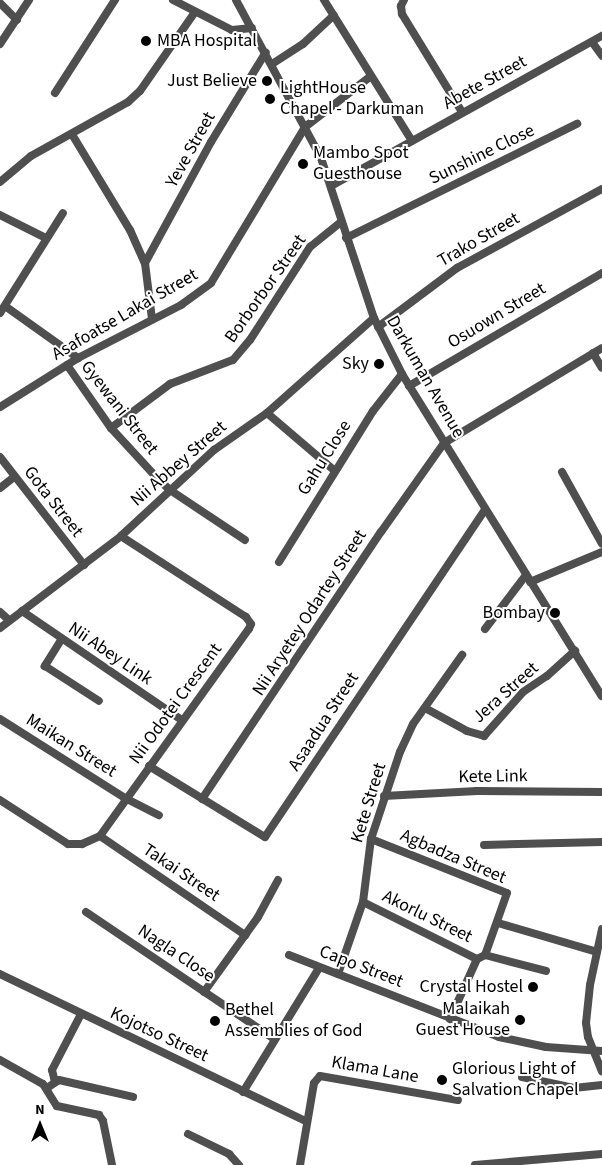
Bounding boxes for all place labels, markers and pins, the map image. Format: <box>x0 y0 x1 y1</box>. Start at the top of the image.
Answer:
place label: MBA Hospital <box>157 30 257 52</box>
marker: MBA Hospital <box>139 34 153 48</box>
place label: Just Believe <box>167 70 257 92</box>
marker: Just Believe <box>261 75 273 87</box>
place label: LightHouse Chapel - Darkuman <box>280 78 424 120</box>
marker: LightHouse Chapel - Darkuman <box>264 93 276 105</box>
place label: Mambo Spot Guesthouse <box>313 143 409 186</box>
marker: Mambo Spot Guesthouse <box>297 158 309 170</box>
place label: Sky <box>342 353 369 375</box>
marker: Sky <box>373 358 385 370</box>
place label: Bombay <box>483 602 545 624</box>
marker: Bombay <box>549 607 561 619</box>
place label: Crystal Hostel <box>419 976 523 998</box>
marker: Crystal Hostel <box>527 981 539 993</box>
place label: Malaikah Guest House <box>416 999 510 1042</box>
place label: Bethel Assemblies of God <box>225 1000 363 1042</box>
marker: Malaikah Guest House <box>514 1014 526 1026</box>
marker: Bethel Assemblies of God <box>209 1015 221 1027</box>
place label: Glorious Light of Salvation Chapel <box>452 1059 579 1102</box>
marker: Glorious Light of Salvation Chapel <box>436 1074 448 1086</box>

